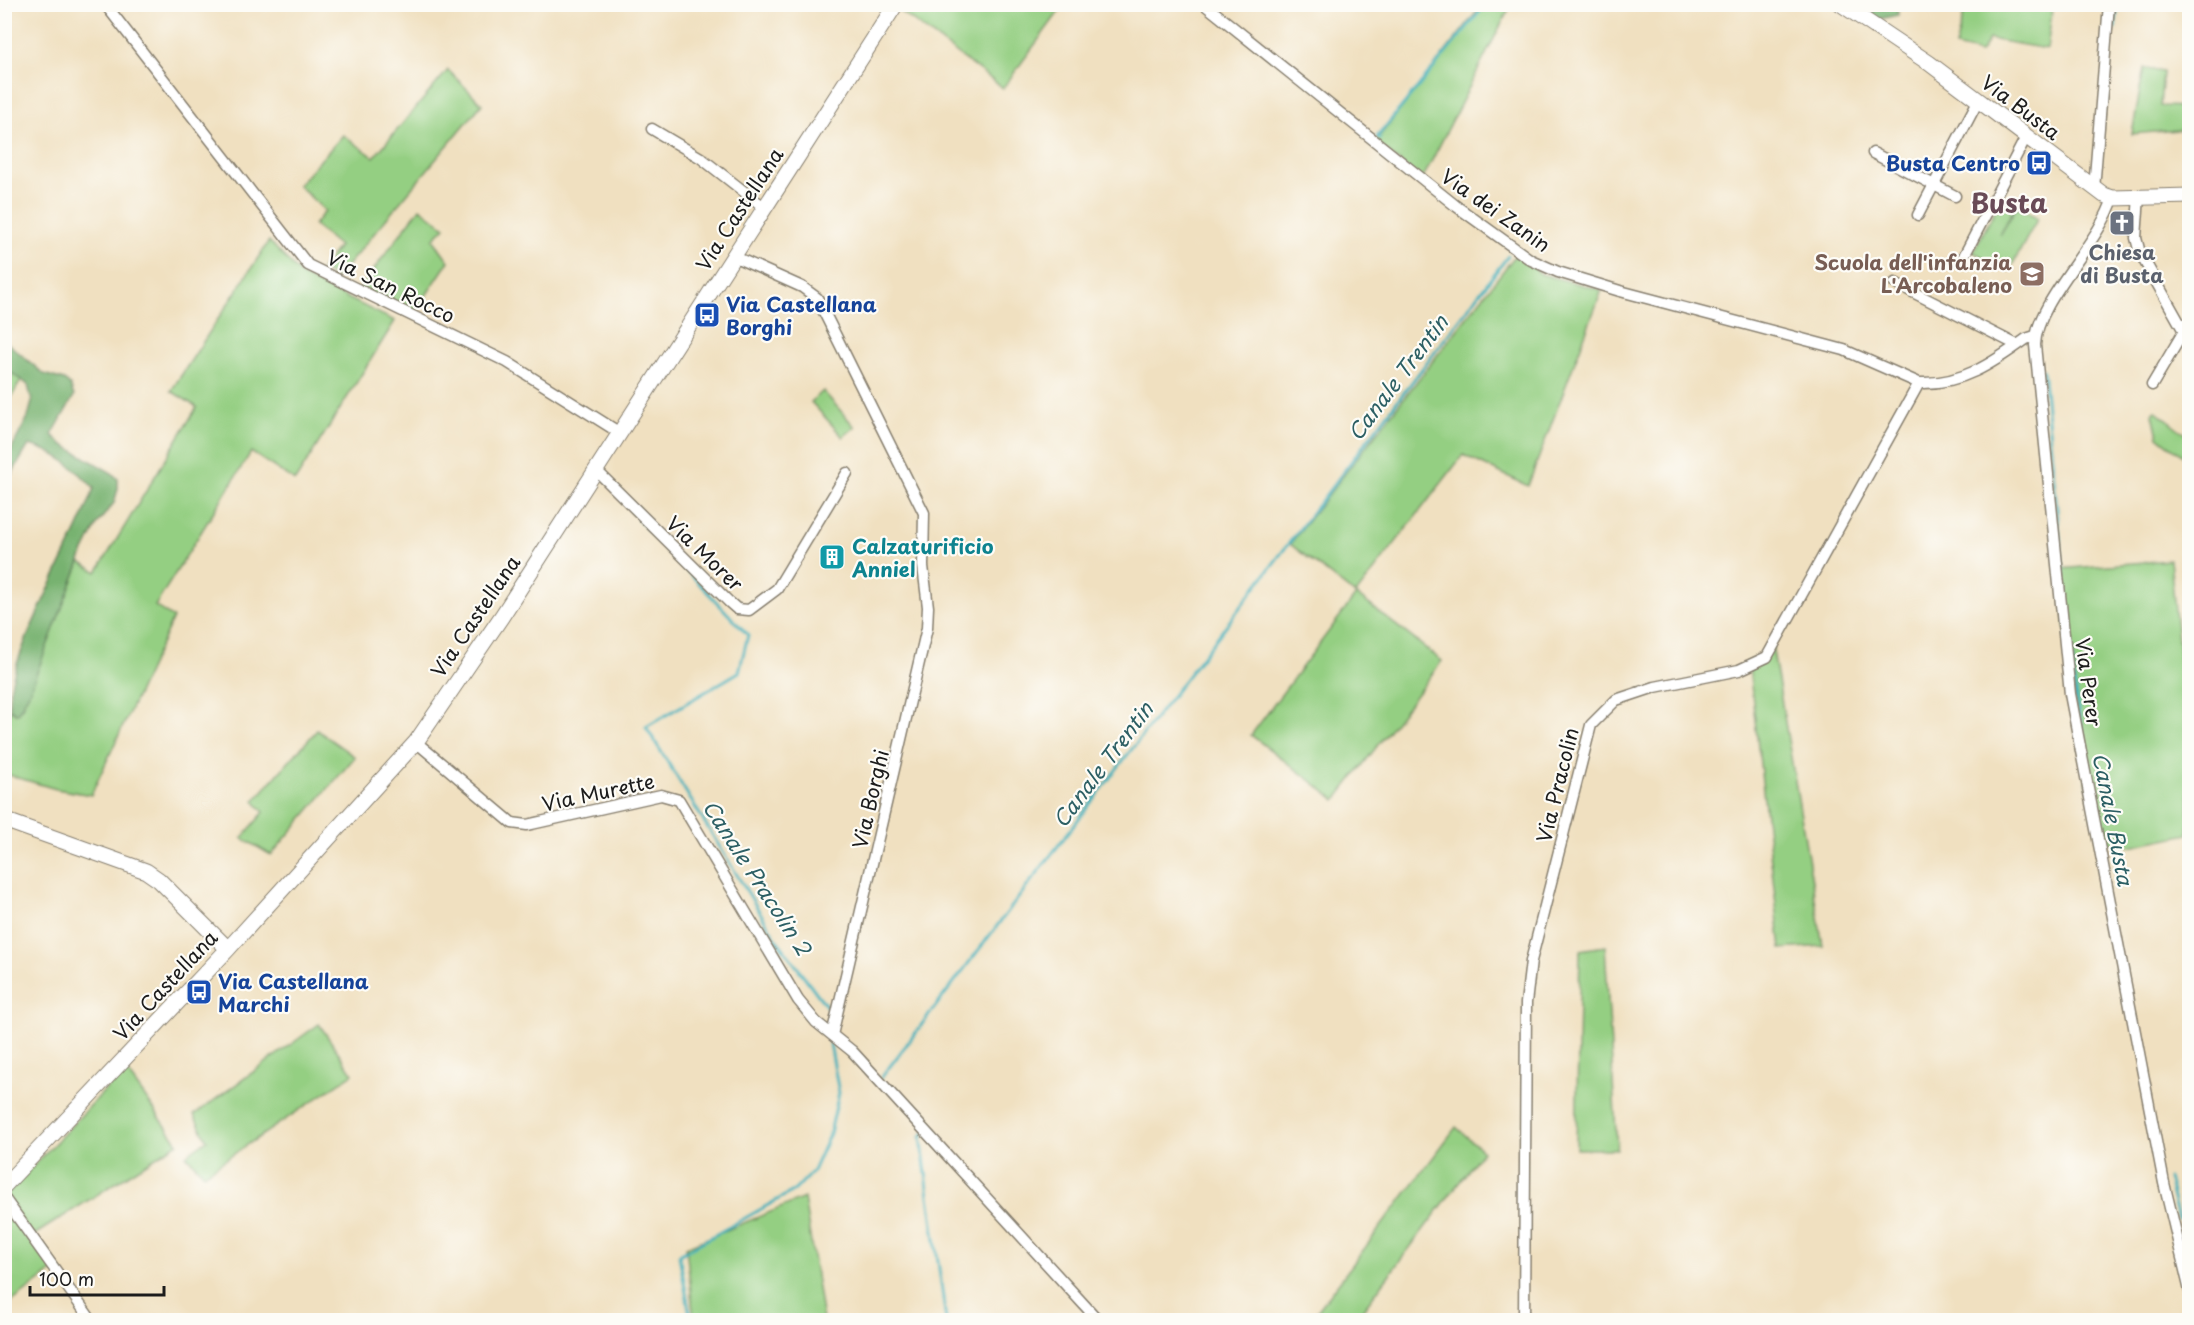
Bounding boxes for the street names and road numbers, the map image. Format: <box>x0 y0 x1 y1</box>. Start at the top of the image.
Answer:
street label: Via Busta <box>1975 67 2067 147</box>
street label: Via Castellana <box>688 141 790 277</box>
street label: Via dei Zanin <box>1435 161 1557 259</box>
street label: Via San Rocco <box>322 242 460 330</box>
street label: Via Morer <box>660 508 751 598</box>
street label: Via Castellana <box>423 549 527 683</box>
street label: Via Perer <box>2068 636 2110 729</box>
street label: Via Pracolin <box>1528 724 1586 846</box>
street label: Via Borghi <box>844 747 896 851</box>
street label: Via Murette <box>539 765 657 819</box>
street label: Via Castellana <box>106 923 225 1047</box>

